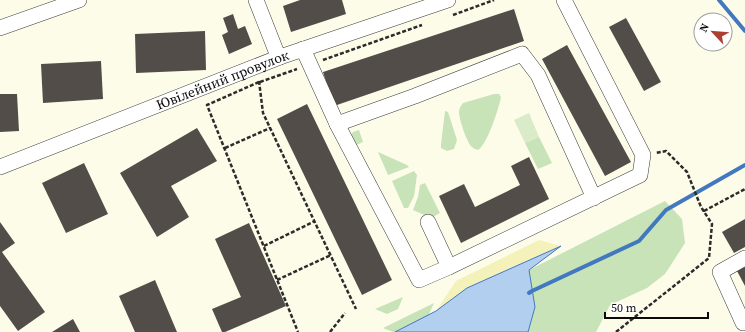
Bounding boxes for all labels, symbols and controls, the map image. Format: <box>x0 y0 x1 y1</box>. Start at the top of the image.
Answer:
north arrow <box>693 12 733 52</box>
text: N <box>696 21 713 35</box>
street label: Ювілейний провулок <box>153 45 292 115</box>
scale bar <box>605 294 708 320</box>
text: 50 m <box>611 300 637 316</box>

